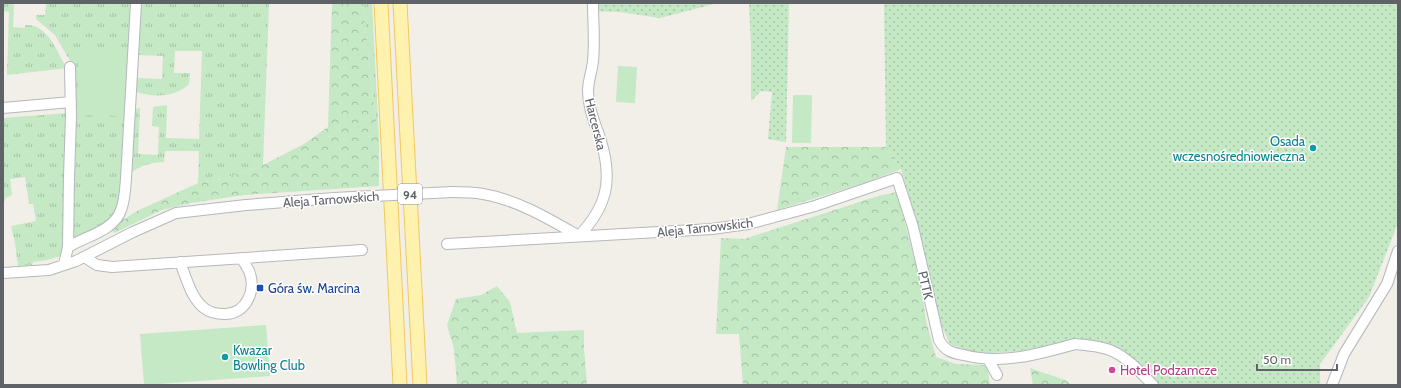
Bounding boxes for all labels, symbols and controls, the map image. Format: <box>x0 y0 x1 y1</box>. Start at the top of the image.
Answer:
street label: Harcerska <box>582 96 610 152</box>
place label: Osada wczesnośredniowieczna <box>1173 133 1306 164</box>
marker: Osada wczesnośredniowieczna <box>1308 143 1318 153</box>
road number: 94 <box>398 184 422 204</box>
street label: Aleja Tarnowskich <box>282 188 380 211</box>
street label: Aleja Tarnowskich <box>656 214 754 241</box>
street label: PTTK <box>915 269 937 301</box>
place label: Góra św. Marcina <box>268 280 361 296</box>
marker: Góra św. Marcina <box>255 283 265 293</box>
place label: Kwazar Bowling Club <box>233 342 305 373</box>
scale bar <box>1257 346 1337 372</box>
marker: Kwazar Bowling Club <box>220 352 230 362</box>
text: 50 m <box>1263 352 1291 367</box>
place label: Hotel Podzamcze <box>1120 362 1217 378</box>
marker: Hotel Podzamcze <box>1107 365 1117 375</box>

